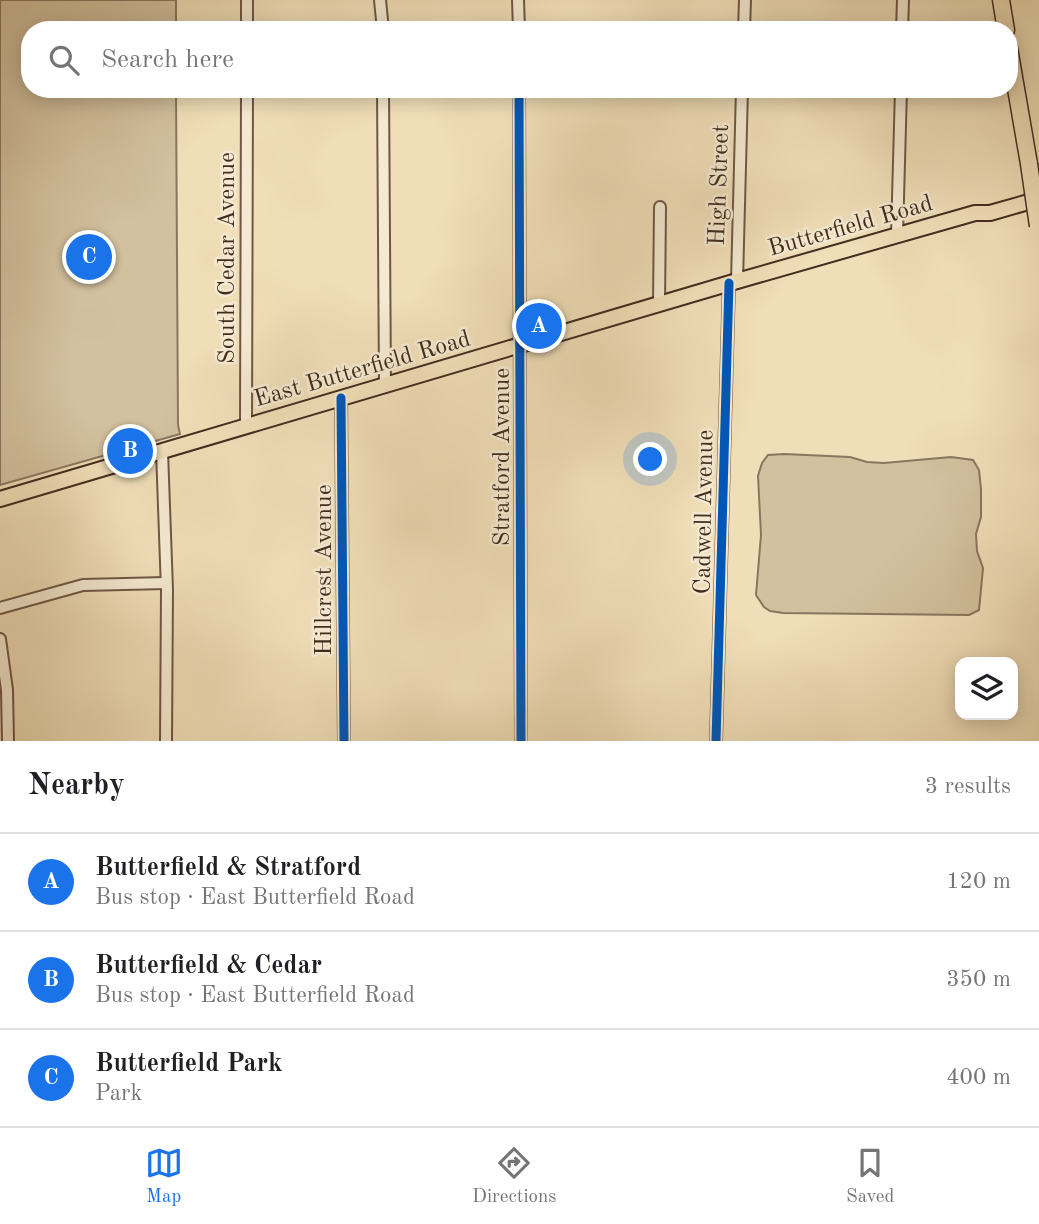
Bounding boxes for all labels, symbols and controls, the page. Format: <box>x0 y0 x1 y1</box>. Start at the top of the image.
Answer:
search box <box>21 21 1018 98</box>
icon: search <box>45 41 83 79</box>
text: Search here <box>101 47 234 73</box>
street label: High Street <box>706 124 734 246</box>
street label: South Cedar Avenue <box>216 152 240 364</box>
street label: Butterfield Road <box>766 192 936 262</box>
pin: C <box>66 231 112 283</box>
pin: A <box>516 300 562 352</box>
street label: East Butterfield Road <box>252 328 474 412</box>
street label: Stratford Avenue <box>491 368 515 546</box>
pin: B <box>107 425 153 477</box>
street label: Cadwell Avenue <box>692 429 718 595</box>
your location <box>633 442 667 476</box>
street label: Hillcrest Avenue <box>313 484 337 656</box>
map controls <box>955 657 1018 720</box>
button: layers <box>955 657 1018 720</box>
text: Nearby <box>28 771 125 801</box>
text: 3 results <box>925 775 1011 798</box>
text: Butterfield & Stratford <box>95 855 361 881</box>
text: A <box>42 870 60 893</box>
text: 120 m <box>946 870 1011 893</box>
text: Bus stop · East Butterfield Road <box>95 886 415 909</box>
text: Butterfield & Cedar <box>95 953 322 979</box>
text: B <box>43 968 59 991</box>
text: 350 m <box>946 968 1011 991</box>
text: Bus stop · East Butterfield Road <box>95 984 415 1007</box>
text: Butterfield Park <box>95 1051 283 1077</box>
text: C <box>43 1066 59 1089</box>
text: 400 m <box>946 1066 1011 1089</box>
text: Park <box>95 1082 142 1105</box>
tab: Map <box>145 1144 183 1209</box>
tab: Directions <box>472 1144 557 1209</box>
tab: Saved <box>846 1144 894 1209</box>

